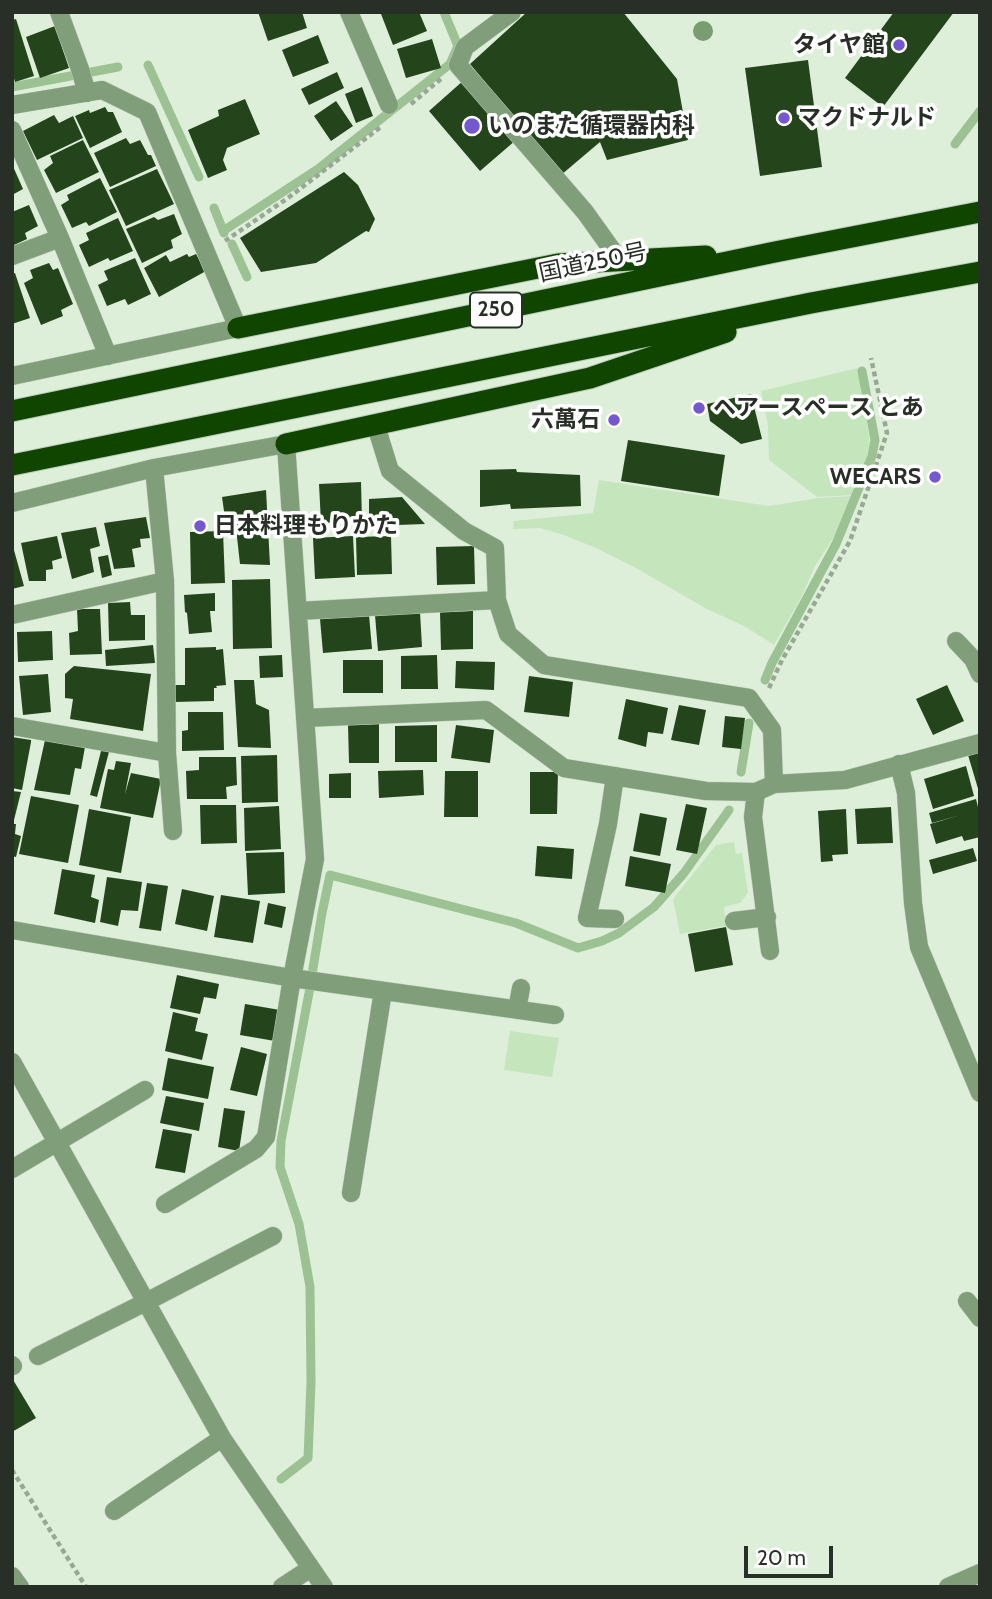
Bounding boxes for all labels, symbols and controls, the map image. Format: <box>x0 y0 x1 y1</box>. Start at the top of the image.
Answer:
place label: タイヤ館 <box>793 31 885 59</box>
marker: タイヤ館 <box>891 37 907 53</box>
place label: マクドナルド <box>798 104 936 132</box>
marker: マクドナルド <box>776 110 792 126</box>
place label: いのまた循環器内科 <box>488 112 695 140</box>
marker: いのまた循環器内科 <box>462 116 482 136</box>
street label: 国道250号 <box>537 238 649 288</box>
road number: 250 <box>470 292 522 328</box>
place label: ヘアースペース とあ <box>713 394 924 422</box>
marker: ヘアースペース とあ <box>691 400 707 416</box>
place label: 六萬石 <box>531 406 600 434</box>
marker: 六萬石 <box>606 412 622 428</box>
place label: WECARS <box>830 463 921 491</box>
marker: WECARS <box>927 469 943 485</box>
place label: 日本料理もりかた <box>214 512 398 540</box>
marker: 日本料理もりかた <box>192 518 208 534</box>
scale bar <box>747 1532 836 1576</box>
text: 20 m <box>757 1545 806 1570</box>

